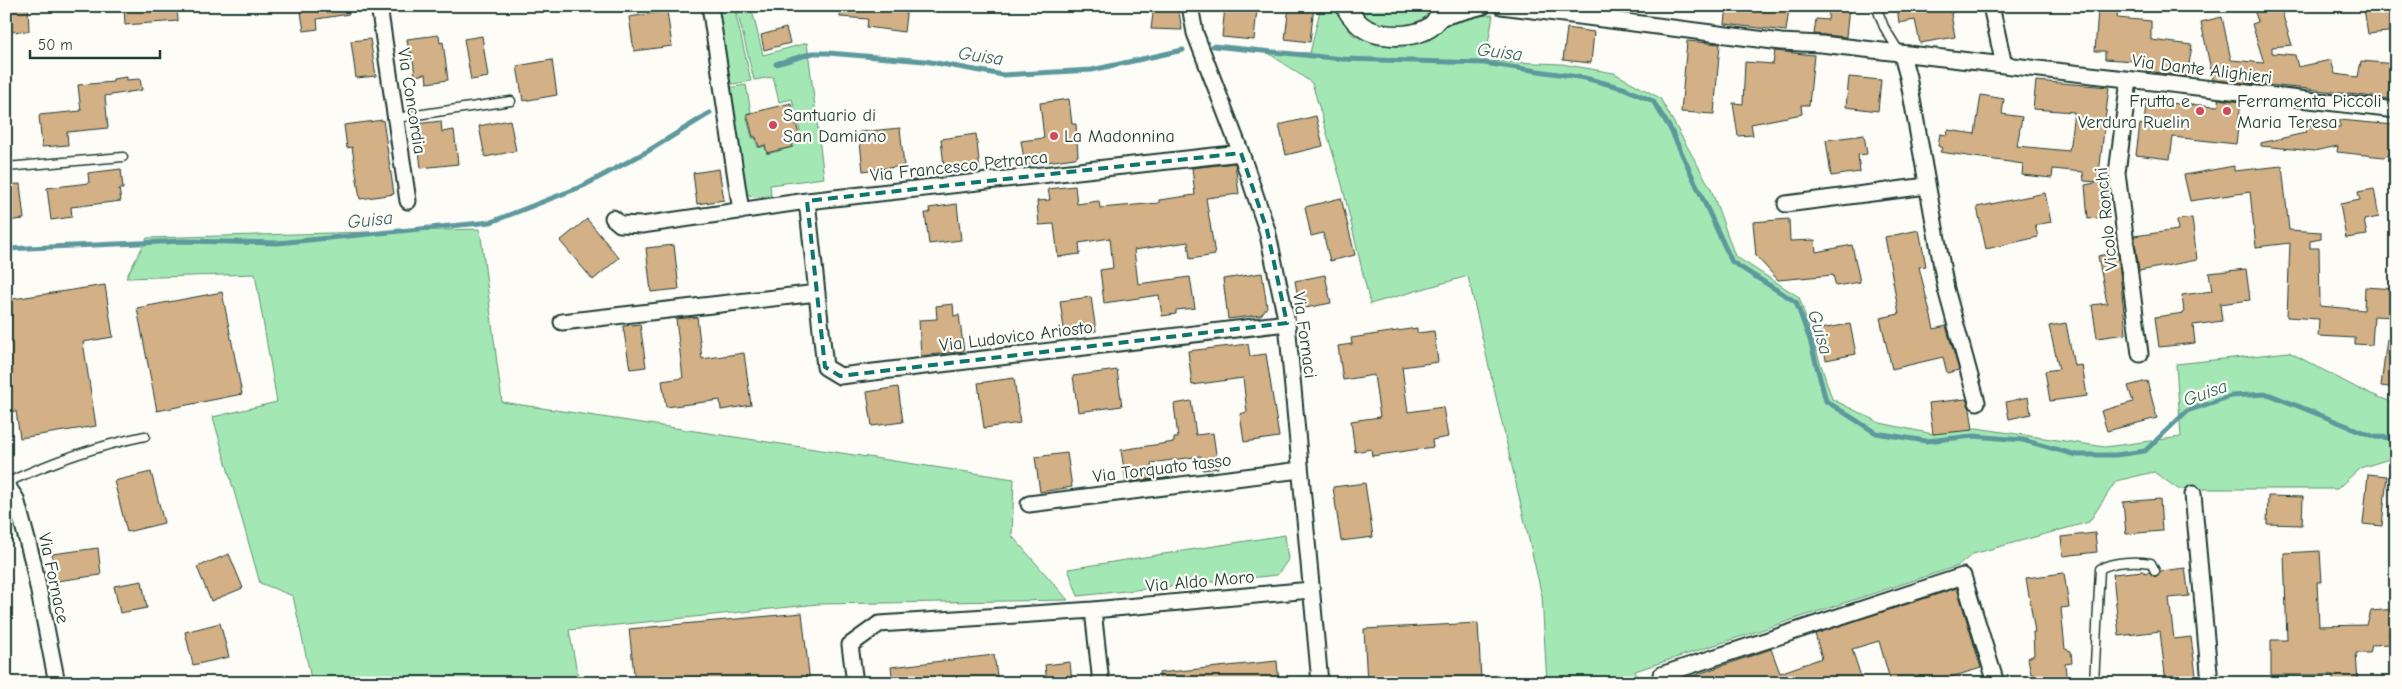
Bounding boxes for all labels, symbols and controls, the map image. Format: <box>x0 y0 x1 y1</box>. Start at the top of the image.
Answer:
scale bar <box>30 28 160 60</box>
text: 50 m <box>38 36 73 54</box>
water label: Guisa <box>1476 38 1524 66</box>
water label: Guisa <box>957 42 1005 70</box>
street label: Via Concordia <box>393 46 430 156</box>
street label: Via Dante Alighieri <box>2131 50 2273 89</box>
place label: Frutta e Verdura Ruelin <box>2078 91 2190 133</box>
place label: Ferramenta Piccoli Maria Teresa <box>2237 91 2381 133</box>
place label: Santuario di San Damiano <box>783 105 887 147</box>
marker: Frutta e Verdura Ruelin <box>2194 105 2206 117</box>
marker: Ferramenta Piccoli Maria Teresa <box>2221 105 2233 117</box>
marker: Santuario di San Damiano <box>767 119 779 131</box>
place label: La Madonnina <box>1064 126 1175 147</box>
marker: La Madonnina <box>1048 130 1060 142</box>
street label: Via Francesco Petrarca <box>869 147 1049 186</box>
street label: Vicolo Ronchi <box>2091 166 2122 272</box>
water label: Guisa <box>346 207 394 233</box>
street label: Via Fornaci <box>1288 290 1321 380</box>
water label: Guisa <box>1803 307 1837 357</box>
street label: Via Ludovico Ariosto <box>938 317 1094 356</box>
water label: Guisa <box>2180 375 2231 411</box>
street label: Via Torquato tasso <box>1092 450 1233 487</box>
street label: Via Fornace <box>34 531 73 625</box>
street label: Via Aldo Moro <box>1145 566 1255 597</box>

